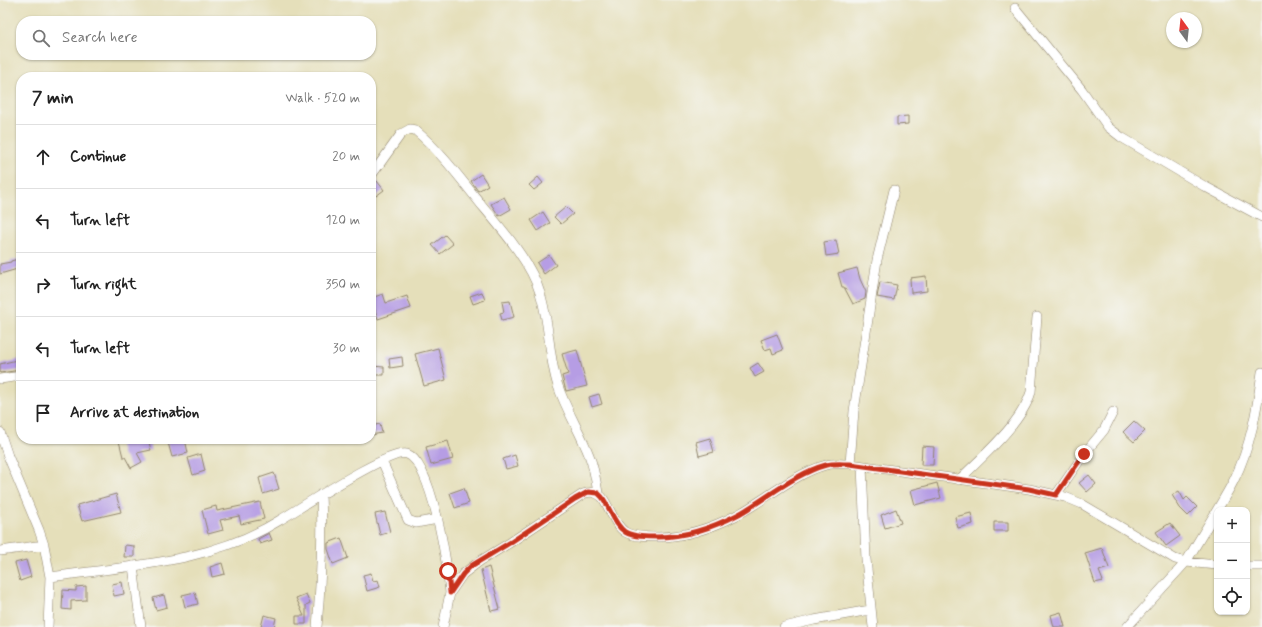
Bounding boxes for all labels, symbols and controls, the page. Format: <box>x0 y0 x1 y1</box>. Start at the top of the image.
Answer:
north arrow <box>1166 12 1202 48</box>
search box <box>16 16 376 60</box>
icon: search <box>30 27 52 49</box>
text: Search here <box>62 28 138 48</box>
text: 7 min <box>32 87 74 109</box>
text: Walk · 520 m <box>286 90 360 107</box>
icon: ahead <box>32 146 54 168</box>
text: Continue <box>70 147 126 167</box>
text: 20 m <box>332 148 360 165</box>
icon: left <box>32 210 54 232</box>
text: Turn left <box>70 211 130 231</box>
text: 120 m <box>326 212 360 229</box>
icon: right <box>32 274 54 296</box>
text: Turn right <box>70 275 137 295</box>
text: 350 m <box>326 276 360 293</box>
icon: left <box>32 338 54 360</box>
text: Turn left <box>70 339 130 359</box>
text: 30 m <box>333 340 360 357</box>
icon: arrive <box>32 402 54 424</box>
text: Arrive at destination <box>70 403 199 423</box>
route end <box>1075 445 1093 463</box>
map controls <box>1214 507 1250 615</box>
button: + <box>1214 507 1250 543</box>
button: − <box>1214 543 1250 579</box>
route start <box>439 562 457 580</box>
button: locate <box>1214 579 1250 615</box>

